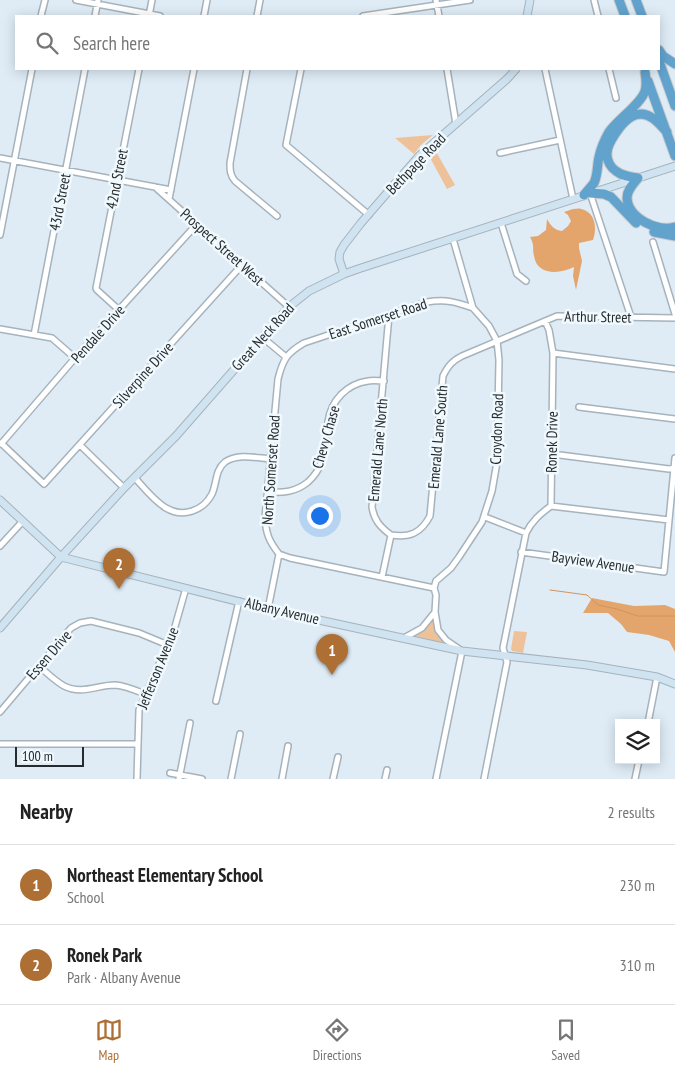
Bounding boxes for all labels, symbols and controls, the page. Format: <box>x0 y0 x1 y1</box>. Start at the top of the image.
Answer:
search box <box>15 15 660 70</box>
icon: search <box>33 29 61 57</box>
text: Search here <box>73 31 150 55</box>
street label: Bethpage Road <box>382 129 450 198</box>
street label: 42nd Street <box>101 147 132 211</box>
street label: 43rd Street <box>45 171 74 232</box>
street label: Prospect Street West <box>177 204 268 289</box>
street label: East Somerset Road <box>326 294 429 343</box>
street label: Great Neck Road <box>227 299 298 375</box>
street label: Pendale Drive <box>67 301 129 367</box>
street label: Arthur Street <box>564 306 632 327</box>
street label: Silverpine Drive <box>108 338 177 412</box>
street label: Emerald Lane South <box>424 384 451 489</box>
street label: Croydon Road <box>486 393 507 465</box>
street label: Emerald Lane North <box>364 398 391 502</box>
street label: Chevy Chase <box>307 403 344 470</box>
street label: Ronek Drive <box>541 411 562 473</box>
street label: North Somerset Road <box>257 414 284 526</box>
your location <box>307 503 333 529</box>
street label: Bayview Avenue <box>550 546 636 577</box>
pin: 2 <box>103 548 135 589</box>
street label: Albany Avenue <box>243 593 321 628</box>
street label: Jefferson Avenue <box>132 624 183 712</box>
street label: Essen Drive <box>22 626 75 683</box>
pin: 1 <box>316 634 348 675</box>
map controls <box>615 719 660 764</box>
button: layers <box>615 719 660 764</box>
scale bar <box>15 744 84 767</box>
text: 100 m <box>22 747 53 765</box>
text: Nearby <box>20 798 73 825</box>
text: 2 results <box>608 802 655 822</box>
text: Northeast Elementary School <box>67 863 263 887</box>
text: 1 <box>32 875 40 895</box>
text: 230 m <box>620 875 655 895</box>
text: School <box>67 887 104 907</box>
text: Ronek Park <box>67 943 142 967</box>
text: 2 <box>32 955 40 975</box>
text: 310 m <box>620 955 655 975</box>
text: Park · Albany Avenue <box>67 967 181 987</box>
tab: Map <box>95 1016 123 1064</box>
tab: Directions <box>313 1016 361 1064</box>
tab: Saved <box>551 1016 580 1064</box>

